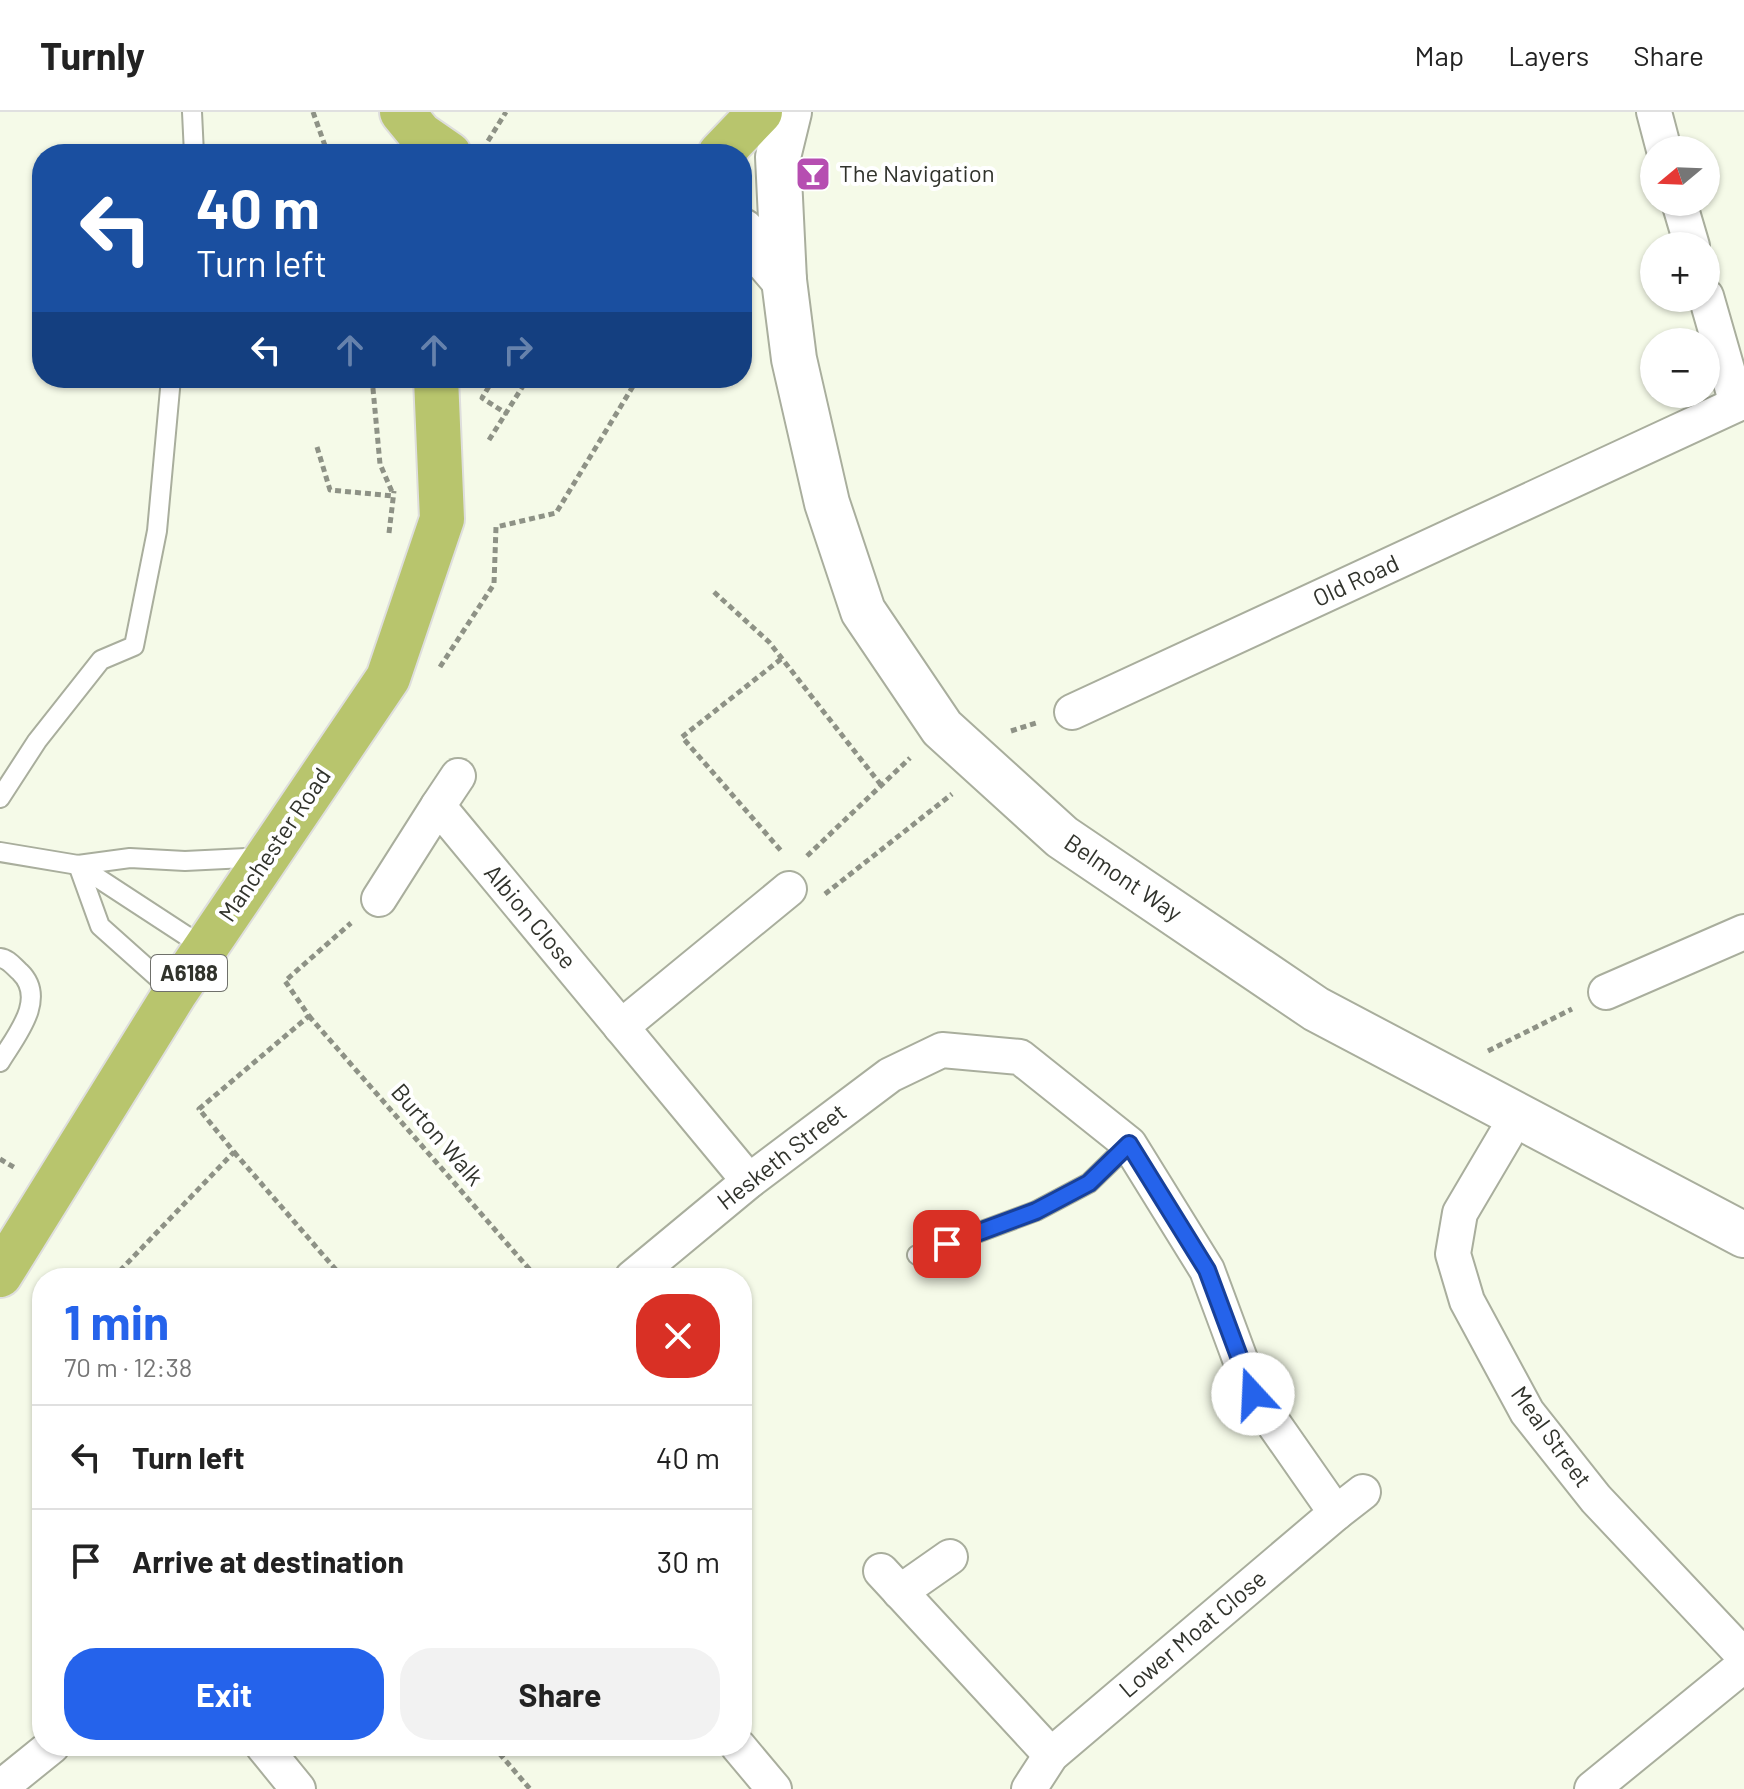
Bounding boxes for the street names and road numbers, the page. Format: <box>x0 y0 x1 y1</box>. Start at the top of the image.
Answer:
street label: Old Road <box>1308 547 1403 612</box>
street label: Manchester Road <box>212 762 336 927</box>
street label: Belmont Way <box>1059 827 1188 927</box>
street label: Albion Close <box>479 858 583 974</box>
road number: A6188 <box>151 955 227 991</box>
street label: Burton Walk <box>386 1077 490 1191</box>
street label: Hesketh Street <box>711 1096 851 1215</box>
street label: Meal Street <box>1506 1380 1599 1492</box>
street label: Lower Moat Close <box>1113 1563 1271 1703</box>

